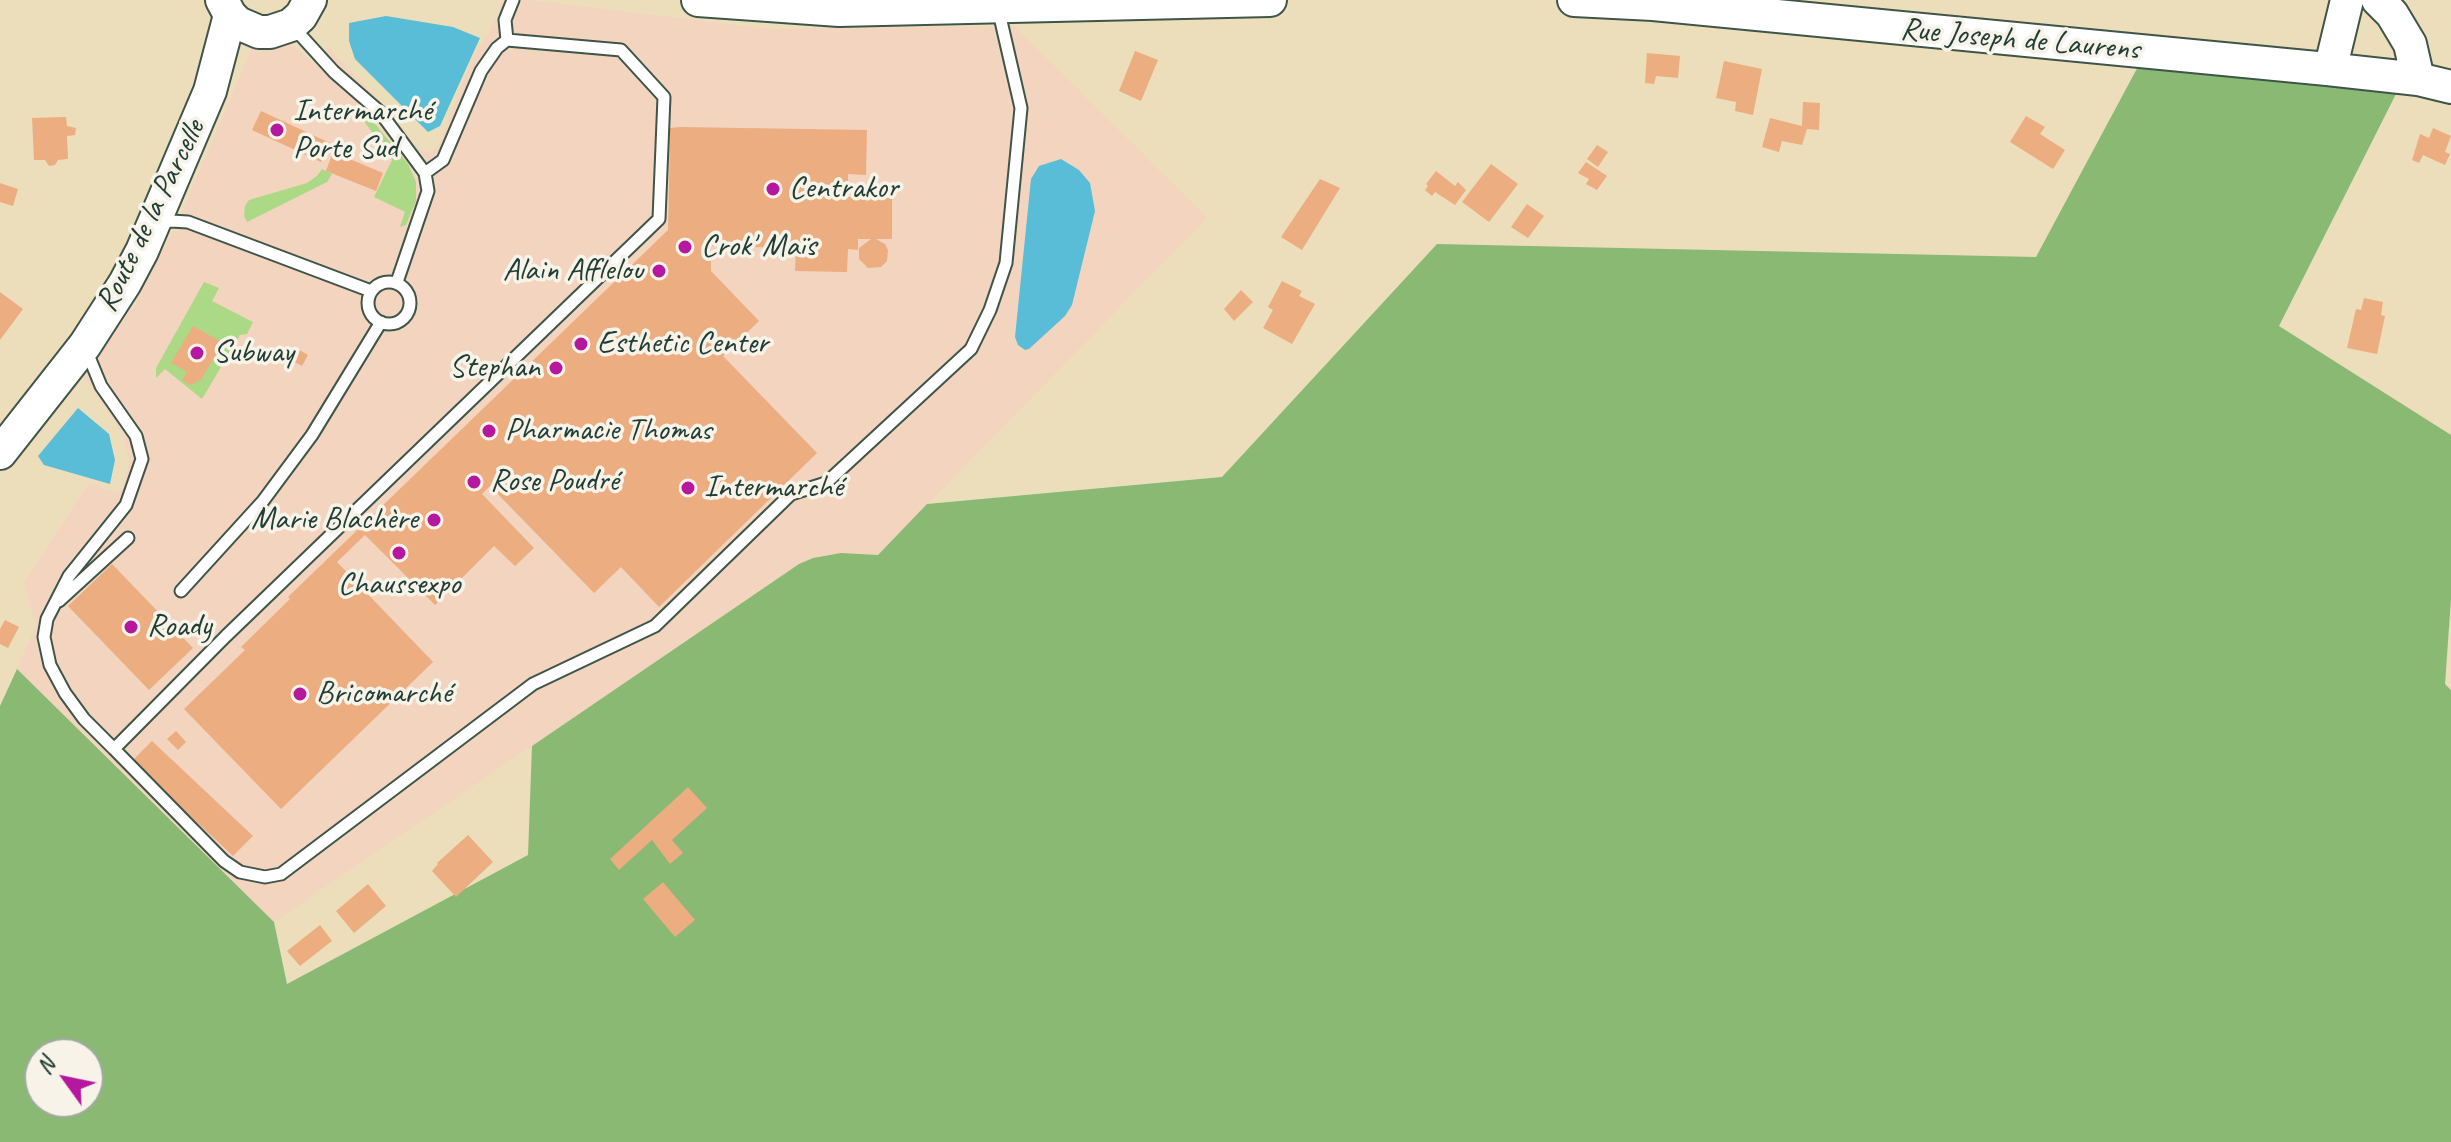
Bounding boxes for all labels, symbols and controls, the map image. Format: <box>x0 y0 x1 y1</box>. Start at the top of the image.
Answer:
street label: Rue Joseph de Laurens <box>1899 10 2141 70</box>
place label: Intermarché Porte Sud <box>293 93 432 168</box>
street label: Route de la Parcelle <box>88 114 214 318</box>
marker: Intermarché Porte Sud <box>268 121 286 139</box>
place label: Centrakor <box>789 170 898 208</box>
marker: Centrakor <box>764 180 782 198</box>
place label: Crok' Maïs <box>701 228 816 266</box>
marker: Crok' Maïs <box>676 238 694 256</box>
place label: Alain Afflelou <box>503 252 643 290</box>
marker: Alain Afflelou <box>650 262 668 280</box>
place label: Esthetic Center <box>597 325 768 363</box>
place label: Subway <box>213 334 294 372</box>
marker: Esthetic Center <box>572 335 590 353</box>
marker: Subway <box>188 344 206 362</box>
place label: Stephan <box>449 349 540 387</box>
marker: Stephan <box>547 359 565 377</box>
place label: Pharmacie Thomas <box>505 412 712 450</box>
marker: Pharmacie Thomas <box>480 422 498 440</box>
place label: Rose Poudré <box>490 463 619 501</box>
place label: Intermarché <box>704 469 843 507</box>
marker: Rose Poudré <box>465 473 483 491</box>
marker: Intermarché <box>679 479 697 497</box>
place label: Marie Blachère <box>251 501 418 539</box>
marker: Marie Blachère <box>425 511 443 529</box>
marker: Chaussexpo <box>390 544 408 562</box>
place label: Chaussexpo <box>338 566 460 604</box>
place label: Roady <box>147 608 211 646</box>
marker: Roady <box>122 618 140 636</box>
place label: Bricomarché <box>316 675 452 713</box>
marker: Bricomarché <box>291 685 309 703</box>
north arrow <box>24 1038 104 1118</box>
text: N <box>30 1053 61 1079</box>

